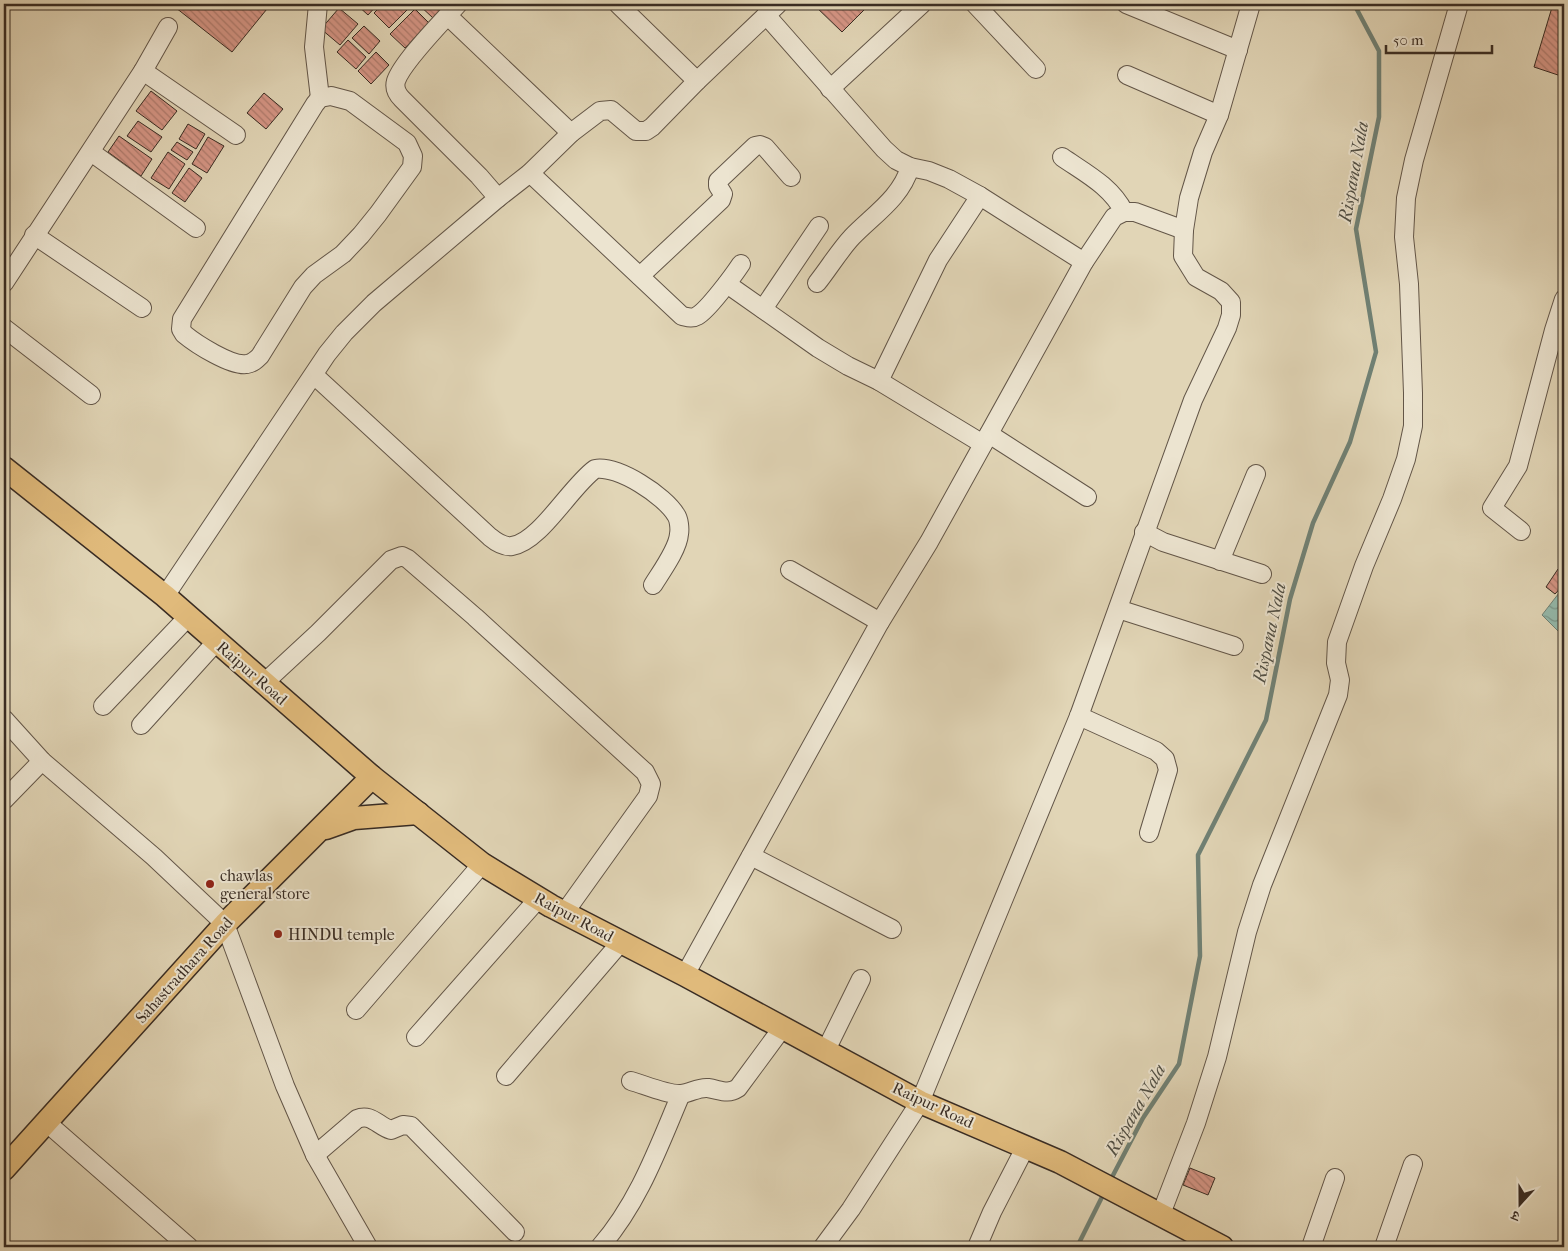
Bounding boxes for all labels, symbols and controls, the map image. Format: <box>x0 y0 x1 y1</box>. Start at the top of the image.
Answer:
scale bar <box>1386 22 1492 54</box>
text: 50 m <box>1393 31 1424 49</box>
water label: Rispana Nala <box>1335 120 1373 225</box>
water label: Rispana Nala <box>1249 581 1291 686</box>
street label: Raipur Road <box>213 637 291 709</box>
place label: chawlas general store <box>220 866 310 903</box>
marker: chawlas general store <box>204 878 216 890</box>
street label: Raipur Road <box>531 888 617 946</box>
street label: Sahastradhara Road <box>131 913 237 1027</box>
place label: HINDU temple <box>288 925 395 944</box>
marker: HINDU temple <box>272 928 284 940</box>
water label: Rispana Nala <box>1101 1061 1171 1160</box>
street label: Raipur Road <box>889 1078 977 1132</box>
north arrow <box>1496 1178 1546 1228</box>
text: उ <box>1508 1206 1523 1225</box>

